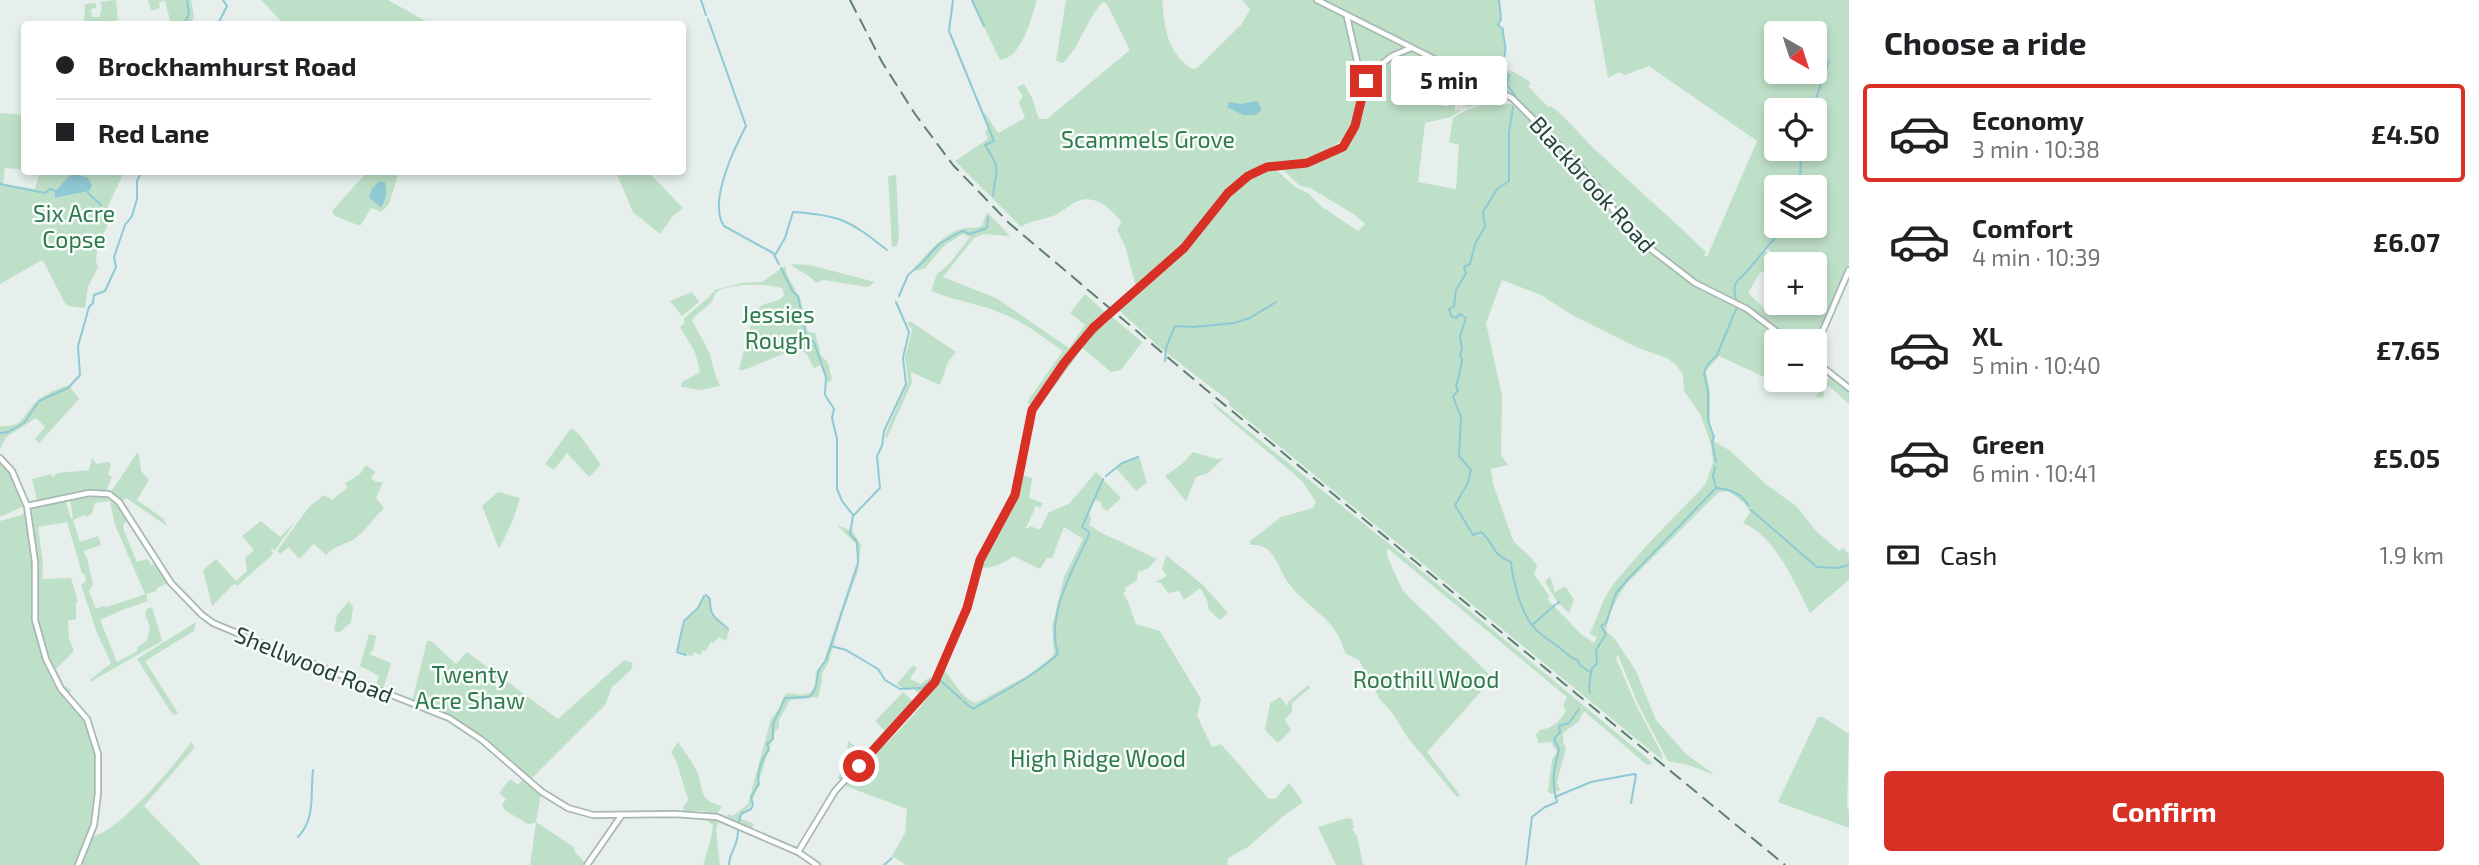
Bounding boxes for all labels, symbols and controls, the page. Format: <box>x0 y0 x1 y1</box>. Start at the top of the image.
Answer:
north arrow <box>1764 21 1827 84</box>
map controls <box>1764 21 1827 392</box>
text: Choose a ride <box>1884 23 2087 61</box>
text: Brockhamhurst Road <box>98 50 357 81</box>
callout: 5 min <box>1390 56 1506 106</box>
route end <box>1350 65 1382 97</box>
text: 5 min <box>1420 66 1478 94</box>
button: locate <box>1764 98 1827 161</box>
icon: car <box>1888 102 1951 165</box>
text: Economy <box>1972 104 2084 135</box>
street label: Blackbrook Road <box>1524 110 1662 258</box>
text: Red Lane <box>98 117 210 148</box>
text: £4.50 <box>2371 118 2440 149</box>
park label: Scammels Grove <box>1061 125 1235 153</box>
text: 3 min · 10:38 <box>1972 135 2100 163</box>
button: layers <box>1764 175 1827 238</box>
park label: Six Acre Copse <box>33 199 115 253</box>
icon: car <box>1888 210 1951 273</box>
text: Comfort <box>1972 212 2073 243</box>
text: £6.07 <box>2373 226 2440 257</box>
text: 4 min · 10:39 <box>1972 243 2101 271</box>
button: + <box>1764 252 1827 315</box>
park label: Jessies Rough <box>741 300 815 354</box>
icon: car <box>1888 318 1951 381</box>
text: XL <box>1972 320 2003 351</box>
button: − <box>1764 329 1827 392</box>
text: £7.65 <box>2376 334 2440 365</box>
text: 5 min · 10:40 <box>1972 351 2101 379</box>
icon: car <box>1888 426 1951 489</box>
text: Green <box>1972 428 2045 459</box>
text: £5.05 <box>2373 442 2440 473</box>
text: 6 min · 10:41 <box>1972 459 2097 487</box>
icon: cash <box>1884 536 1922 574</box>
text: Cash <box>1940 539 1997 570</box>
text: 1.9 km <box>2379 541 2444 569</box>
street label: Shellwood Road <box>231 620 397 708</box>
park label: Twenty Acre Shaw <box>415 660 525 714</box>
park label: Roothill Wood <box>1353 665 1499 693</box>
park label: High Ridge Wood <box>1010 744 1186 772</box>
route start <box>843 750 875 782</box>
button: Confirm <box>1884 771 2444 851</box>

